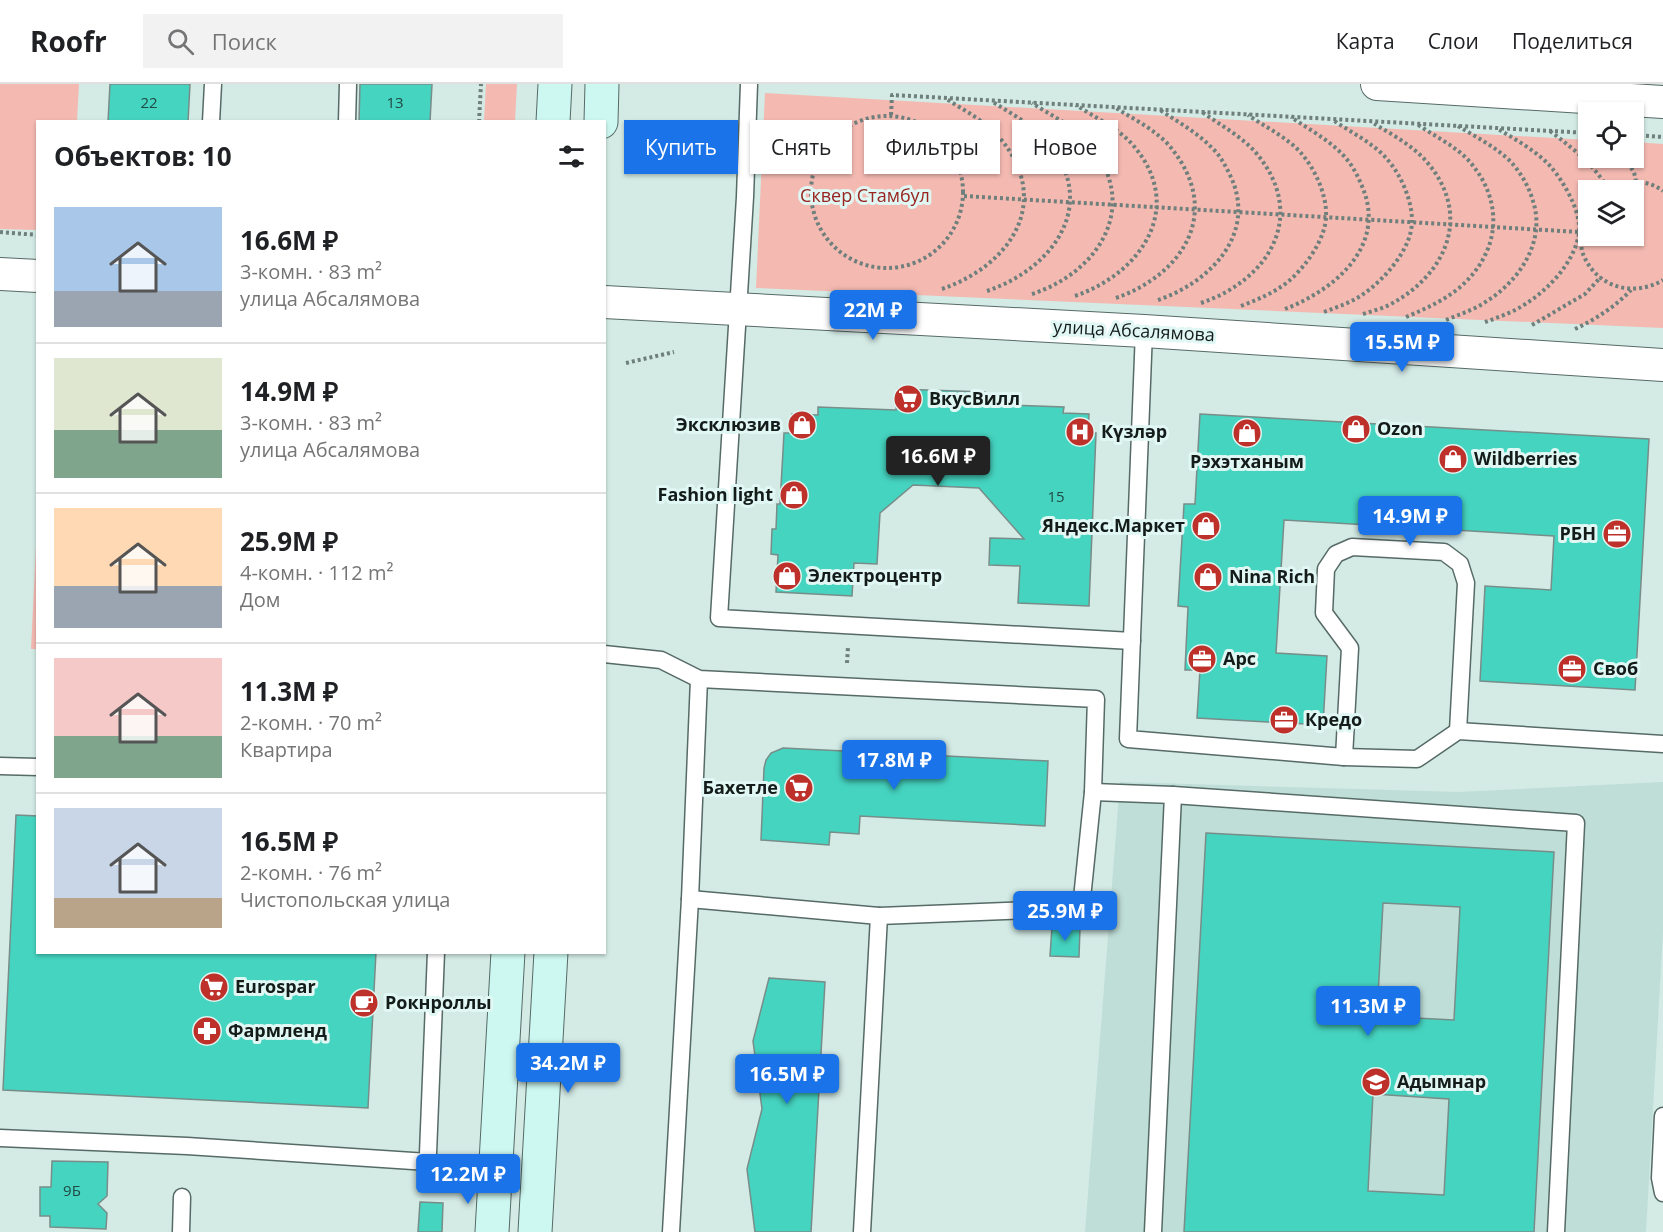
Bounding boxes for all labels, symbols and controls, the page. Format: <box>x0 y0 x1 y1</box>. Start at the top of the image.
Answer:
search box <box>143 14 563 68</box>
text: Roofr <box>30 22 107 60</box>
icon: search <box>164 25 197 58</box>
text: Поиск <box>212 26 277 56</box>
text: Карта <box>1336 27 1395 55</box>
text: Слои <box>1428 27 1479 55</box>
text: Поделиться <box>1512 27 1633 55</box>
house number: 22 <box>140 92 158 112</box>
house number: 13 <box>386 92 404 112</box>
map controls <box>1578 102 1644 246</box>
button: locate <box>1578 102 1644 168</box>
chip: Купить <box>624 120 738 174</box>
chip: Снять <box>750 120 852 174</box>
chip: Фильтры <box>864 120 1000 174</box>
chip: Новое <box>1012 120 1118 174</box>
text: Объектов: 10 <box>54 138 232 174</box>
icon: filters <box>555 140 588 173</box>
button: layers <box>1578 180 1644 246</box>
park label: Сквер Стамбул <box>800 183 930 207</box>
text: 16.6M ₽ <box>240 222 338 258</box>
icon: home <box>102 231 174 303</box>
text: 3-комн. · 83 m² <box>240 258 382 285</box>
text: улица Абсалямова <box>240 285 420 312</box>
pin: 22M ₽ <box>831 290 915 341</box>
text: 22M ₽ <box>844 296 902 323</box>
street label: улица Абсалямова <box>1053 314 1216 346</box>
pin: 15.5M ₽ <box>1347 322 1457 373</box>
text: 15.5M ₽ <box>1364 328 1440 355</box>
text: 14.9M ₽ <box>240 373 338 409</box>
icon: home <box>102 382 174 454</box>
supermarket icon: ВкусВилл <box>892 383 924 415</box>
place label: ВкусВилл <box>929 386 1020 410</box>
text: 3-комн. · 83 m² <box>240 409 382 436</box>
shop icon: Эксклюзив <box>786 409 818 441</box>
place label: Эксклюзив <box>676 412 781 436</box>
shop icon: Ozon <box>1340 413 1372 445</box>
hospital icon: Күзләр <box>1064 416 1096 448</box>
place label: Ozon <box>1377 416 1423 440</box>
shop icon: Рэхэтханым <box>1231 417 1263 449</box>
place label: Күзләр <box>1101 419 1167 443</box>
text: улица Абсалямова <box>240 436 420 463</box>
pin: 16.6M ₽ <box>883 436 993 487</box>
text: 16.6M ₽ <box>900 442 976 469</box>
shop icon: Wildberries <box>1437 443 1469 475</box>
place label: Wildberries <box>1474 446 1577 470</box>
place label: Рэхэтханым <box>1190 449 1304 473</box>
shop icon: Fashion light <box>778 479 810 511</box>
place label: Fashion light <box>658 482 773 506</box>
house number: 15 <box>1047 486 1065 506</box>
pin: 14.9M ₽ <box>1355 496 1465 547</box>
text: 14.9M ₽ <box>1372 502 1448 529</box>
shop icon: Яндекс.Маркет <box>1190 510 1222 542</box>
place label: Яндекс.Маркет <box>1041 513 1185 537</box>
office icon: РБН <box>1601 518 1633 550</box>
place label: РБН <box>1559 521 1596 545</box>
text: 25.9M ₽ <box>240 523 338 559</box>
icon: home <box>102 532 174 604</box>
text: 4-комн. · 112 m² <box>240 559 393 586</box>
shop icon: Электроцентр <box>771 560 803 592</box>
shop icon: Nina Rich <box>1192 561 1224 593</box>
place label: Электроцентр <box>808 563 942 587</box>
place label: Nina Rich <box>1229 564 1315 588</box>
text: Дом <box>240 586 280 613</box>
office icon: Арс <box>1186 643 1218 675</box>
place label: Арс <box>1223 646 1256 670</box>
office icon: Своб <box>1556 653 1588 685</box>
place label: Своб <box>1593 656 1638 680</box>
text: 11.3M ₽ <box>240 673 338 709</box>
icon: home <box>102 682 174 754</box>
office icon: Кредо <box>1268 704 1300 736</box>
place label: Кредо <box>1305 707 1362 731</box>
text: 2-комн. · 70 m² <box>240 709 382 736</box>
text: Квартира <box>240 736 333 763</box>
pin: 17.8M ₽ <box>839 740 949 791</box>
text: 17.8M ₽ <box>856 746 932 773</box>
supermarket icon: Бахетле <box>783 772 815 804</box>
place label: Бахетле <box>702 775 778 799</box>
text: 16.5M ₽ <box>240 823 338 859</box>
icon: home <box>102 832 174 904</box>
text: 2-комн. · 76 m² <box>240 859 382 886</box>
text: Чистопольская улица <box>240 886 450 913</box>
pin: 25.9M ₽ <box>1010 891 1120 942</box>
text: 25.9M ₽ <box>1027 897 1103 924</box>
supermarket icon: Eurospar <box>198 971 230 1003</box>
place label: Eurospar <box>235 974 316 998</box>
pin: 11.3M ₽ <box>1313 986 1423 1037</box>
cafe icon: Рокнроллы <box>348 987 380 1019</box>
place label: Рокнроллы <box>385 990 492 1014</box>
text: 11.3M ₽ <box>1330 992 1406 1019</box>
pharmacy icon: Фармленд <box>191 1015 223 1047</box>
place label: Фармленд <box>228 1018 327 1042</box>
pin: 34.2M ₽ <box>513 1043 623 1094</box>
text: 34.2M ₽ <box>530 1049 606 1076</box>
pin: 16.5M ₽ <box>732 1054 842 1105</box>
text: 16.5M ₽ <box>749 1060 825 1087</box>
school or university icon: Адымнар <box>1360 1066 1392 1098</box>
place label: Адымнар <box>1397 1069 1486 1093</box>
pin: 12.2M ₽ <box>413 1154 523 1205</box>
text: 12.2M ₽ <box>430 1160 506 1187</box>
house number: 9Б <box>63 1180 81 1200</box>

